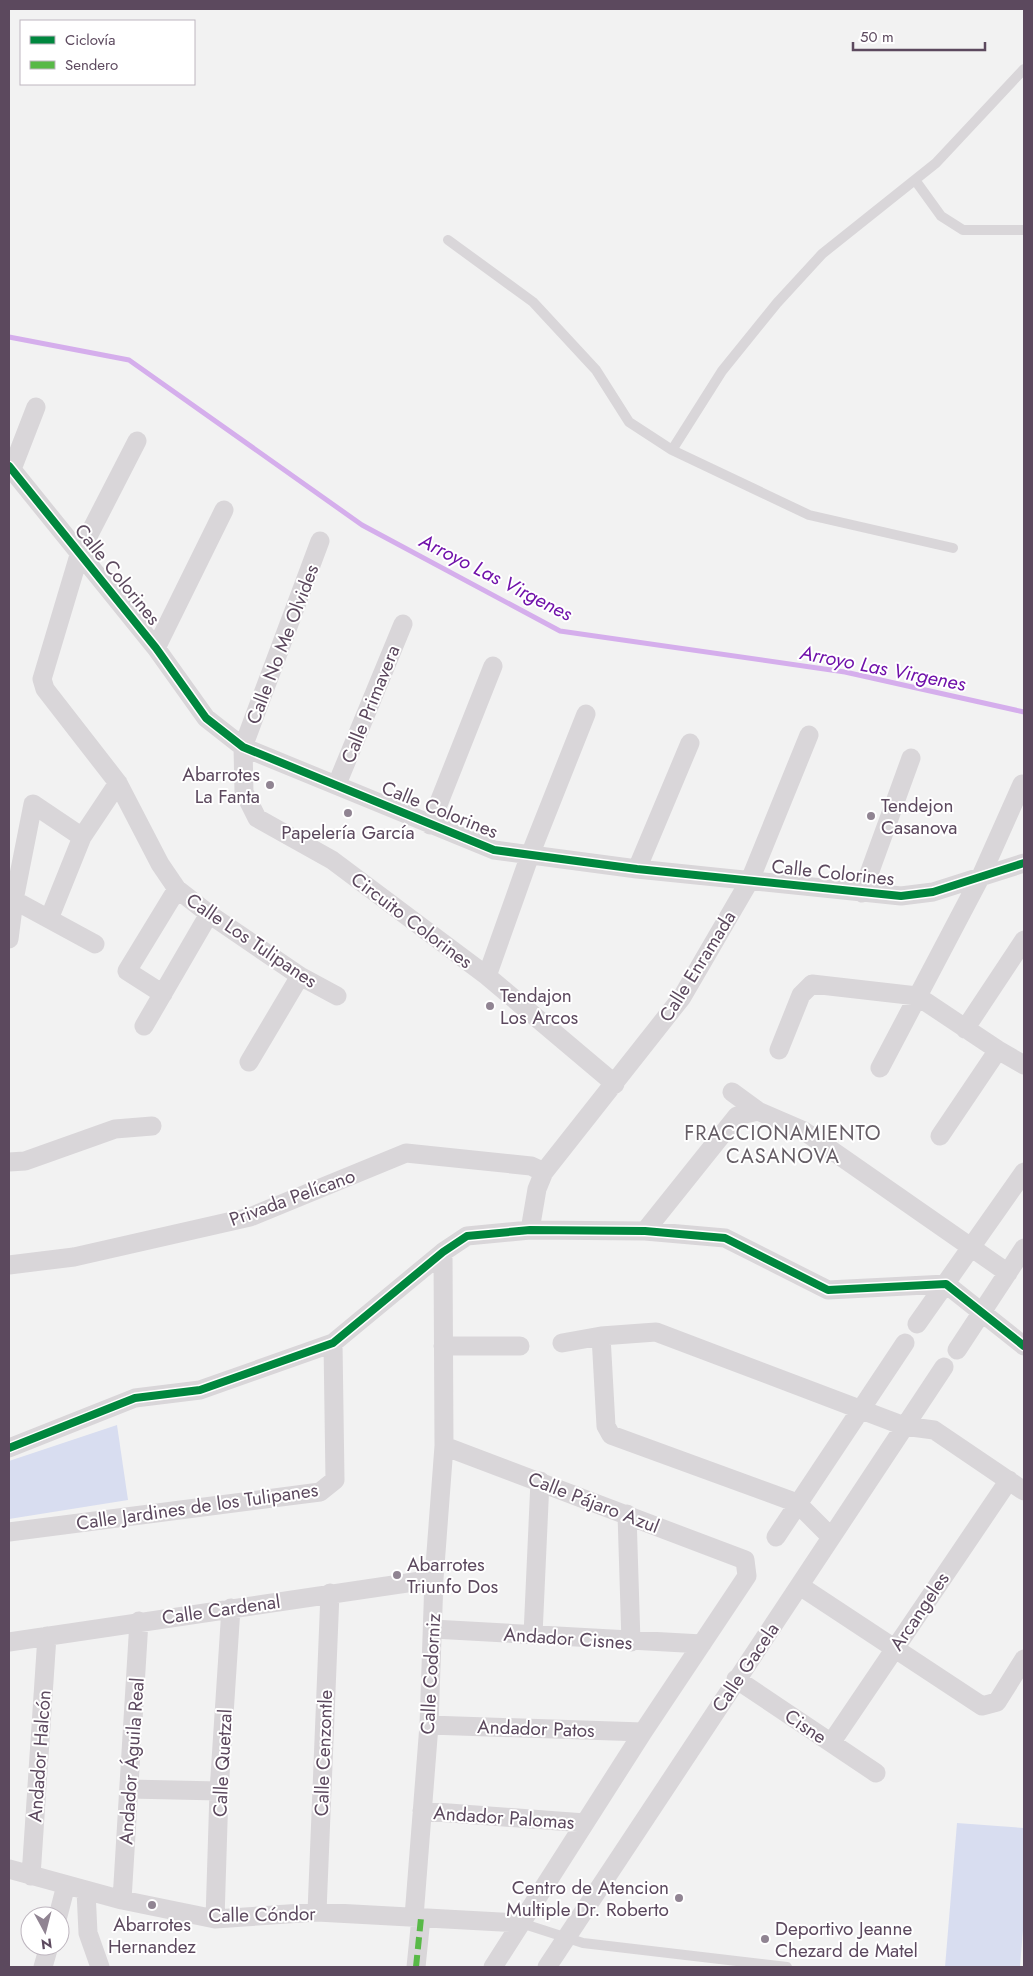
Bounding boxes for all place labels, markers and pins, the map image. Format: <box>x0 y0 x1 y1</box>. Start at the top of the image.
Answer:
place label: Abarrotes La Fanta <box>182 761 260 810</box>
marker: Abarrotes La Fanta <box>264 779 276 791</box>
place label: Tendejon Casanova <box>881 792 958 841</box>
marker: Papelería García <box>342 807 354 819</box>
marker: Tendejon Casanova <box>865 810 877 822</box>
place label: Papelería García <box>281 819 415 846</box>
place label: Tendajon Los Arcos <box>500 982 579 1031</box>
marker: Tendajon Los Arcos <box>484 1000 496 1012</box>
place label: Abarrotes Triunfo Dos <box>407 1551 499 1600</box>
marker: Abarrotes Triunfo Dos <box>391 1569 403 1581</box>
place label: Centro de Atencion Multiple Dr. Roberto <box>506 1874 669 1923</box>
marker: Centro de Atencion Multiple Dr. Roberto <box>673 1892 685 1904</box>
marker: Abarrotes Hernandez <box>146 1899 158 1911</box>
place label: Abarrotes Hernandez <box>108 1911 196 1960</box>
place label: Deportivo Jeanne Chezard de Matel <box>775 1915 918 1964</box>
marker: Deportivo Jeanne Chezard de Matel <box>759 1933 771 1945</box>

